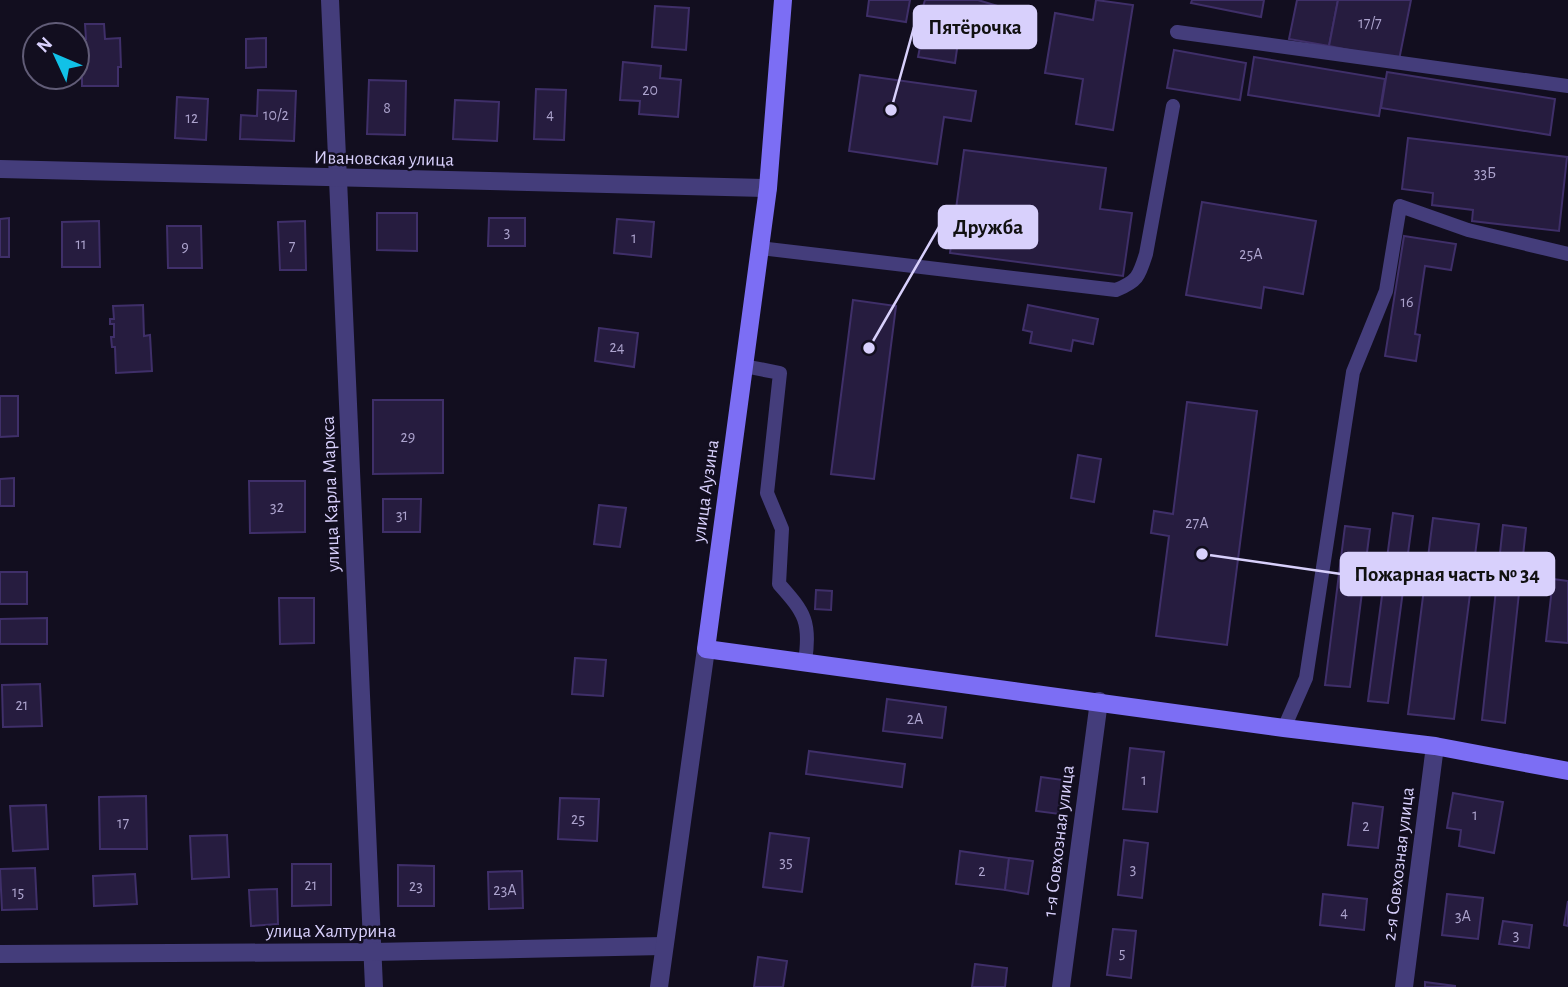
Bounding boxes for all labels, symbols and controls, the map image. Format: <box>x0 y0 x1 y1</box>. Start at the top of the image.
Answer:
callout: Пятёрочка <box>914 6 1036 48</box>
house number: 17/7 <box>1358 15 1382 31</box>
text: Пятёрочка <box>928 17 1022 38</box>
north arrow <box>21 21 91 91</box>
text: N <box>33 34 56 57</box>
house number: 20 <box>642 82 658 98</box>
house number: 8 <box>383 100 391 116</box>
house number: 4 <box>546 106 554 122</box>
house number: 10/2 <box>263 107 289 123</box>
house number: 12 <box>186 110 198 126</box>
street label: Ивановская улица <box>314 148 455 170</box>
house number: 33Б <box>1474 165 1496 181</box>
callout: Дружба <box>939 206 1037 248</box>
text: Дружба <box>953 217 1023 238</box>
house number: 3 <box>504 224 510 240</box>
house number: 1 <box>631 230 637 246</box>
house number: 11 <box>75 236 87 252</box>
house number: 7 <box>289 238 296 254</box>
house number: 9 <box>181 239 189 255</box>
house number: 25А <box>1239 246 1263 262</box>
house number: 16 <box>1400 294 1414 310</box>
house number: 24 <box>610 339 625 355</box>
street label: улица Карла Маркса <box>319 415 343 573</box>
house number: 29 <box>401 429 415 445</box>
street label: улица Аузина <box>689 438 723 545</box>
house number: 32 <box>270 499 284 515</box>
house number: 31 <box>396 507 408 523</box>
house number: 27А <box>1185 515 1209 531</box>
callout: Пожарная часть № 34 <box>1341 553 1554 595</box>
text: Пожарная часть № 34 <box>1354 564 1540 585</box>
house number: 21 <box>16 697 28 713</box>
house number: 2А <box>907 711 924 727</box>
street label: 1-я Совхозная улица <box>1040 764 1078 918</box>
house number: 1 <box>1141 772 1147 788</box>
street label: 2-я Совхозная улица <box>1380 786 1418 942</box>
house number: 1 <box>1472 807 1478 823</box>
house number: 25 <box>571 811 585 827</box>
house number: 17 <box>117 815 129 831</box>
house number: 2 <box>1362 818 1370 834</box>
house number: 35 <box>779 854 793 870</box>
house number: 3 <box>1130 861 1136 877</box>
house number: 2 <box>978 863 986 879</box>
house number: 21 <box>305 877 317 893</box>
house number: 23 <box>409 878 423 894</box>
house number: 23А <box>493 882 517 898</box>
house number: 15 <box>12 884 24 900</box>
house number: 4 <box>1340 904 1348 920</box>
house number: 3А <box>1455 908 1472 924</box>
street label: улица Халтурина <box>265 922 396 941</box>
house number: 3 <box>1513 927 1519 943</box>
house number: 5 <box>1119 945 1125 961</box>

